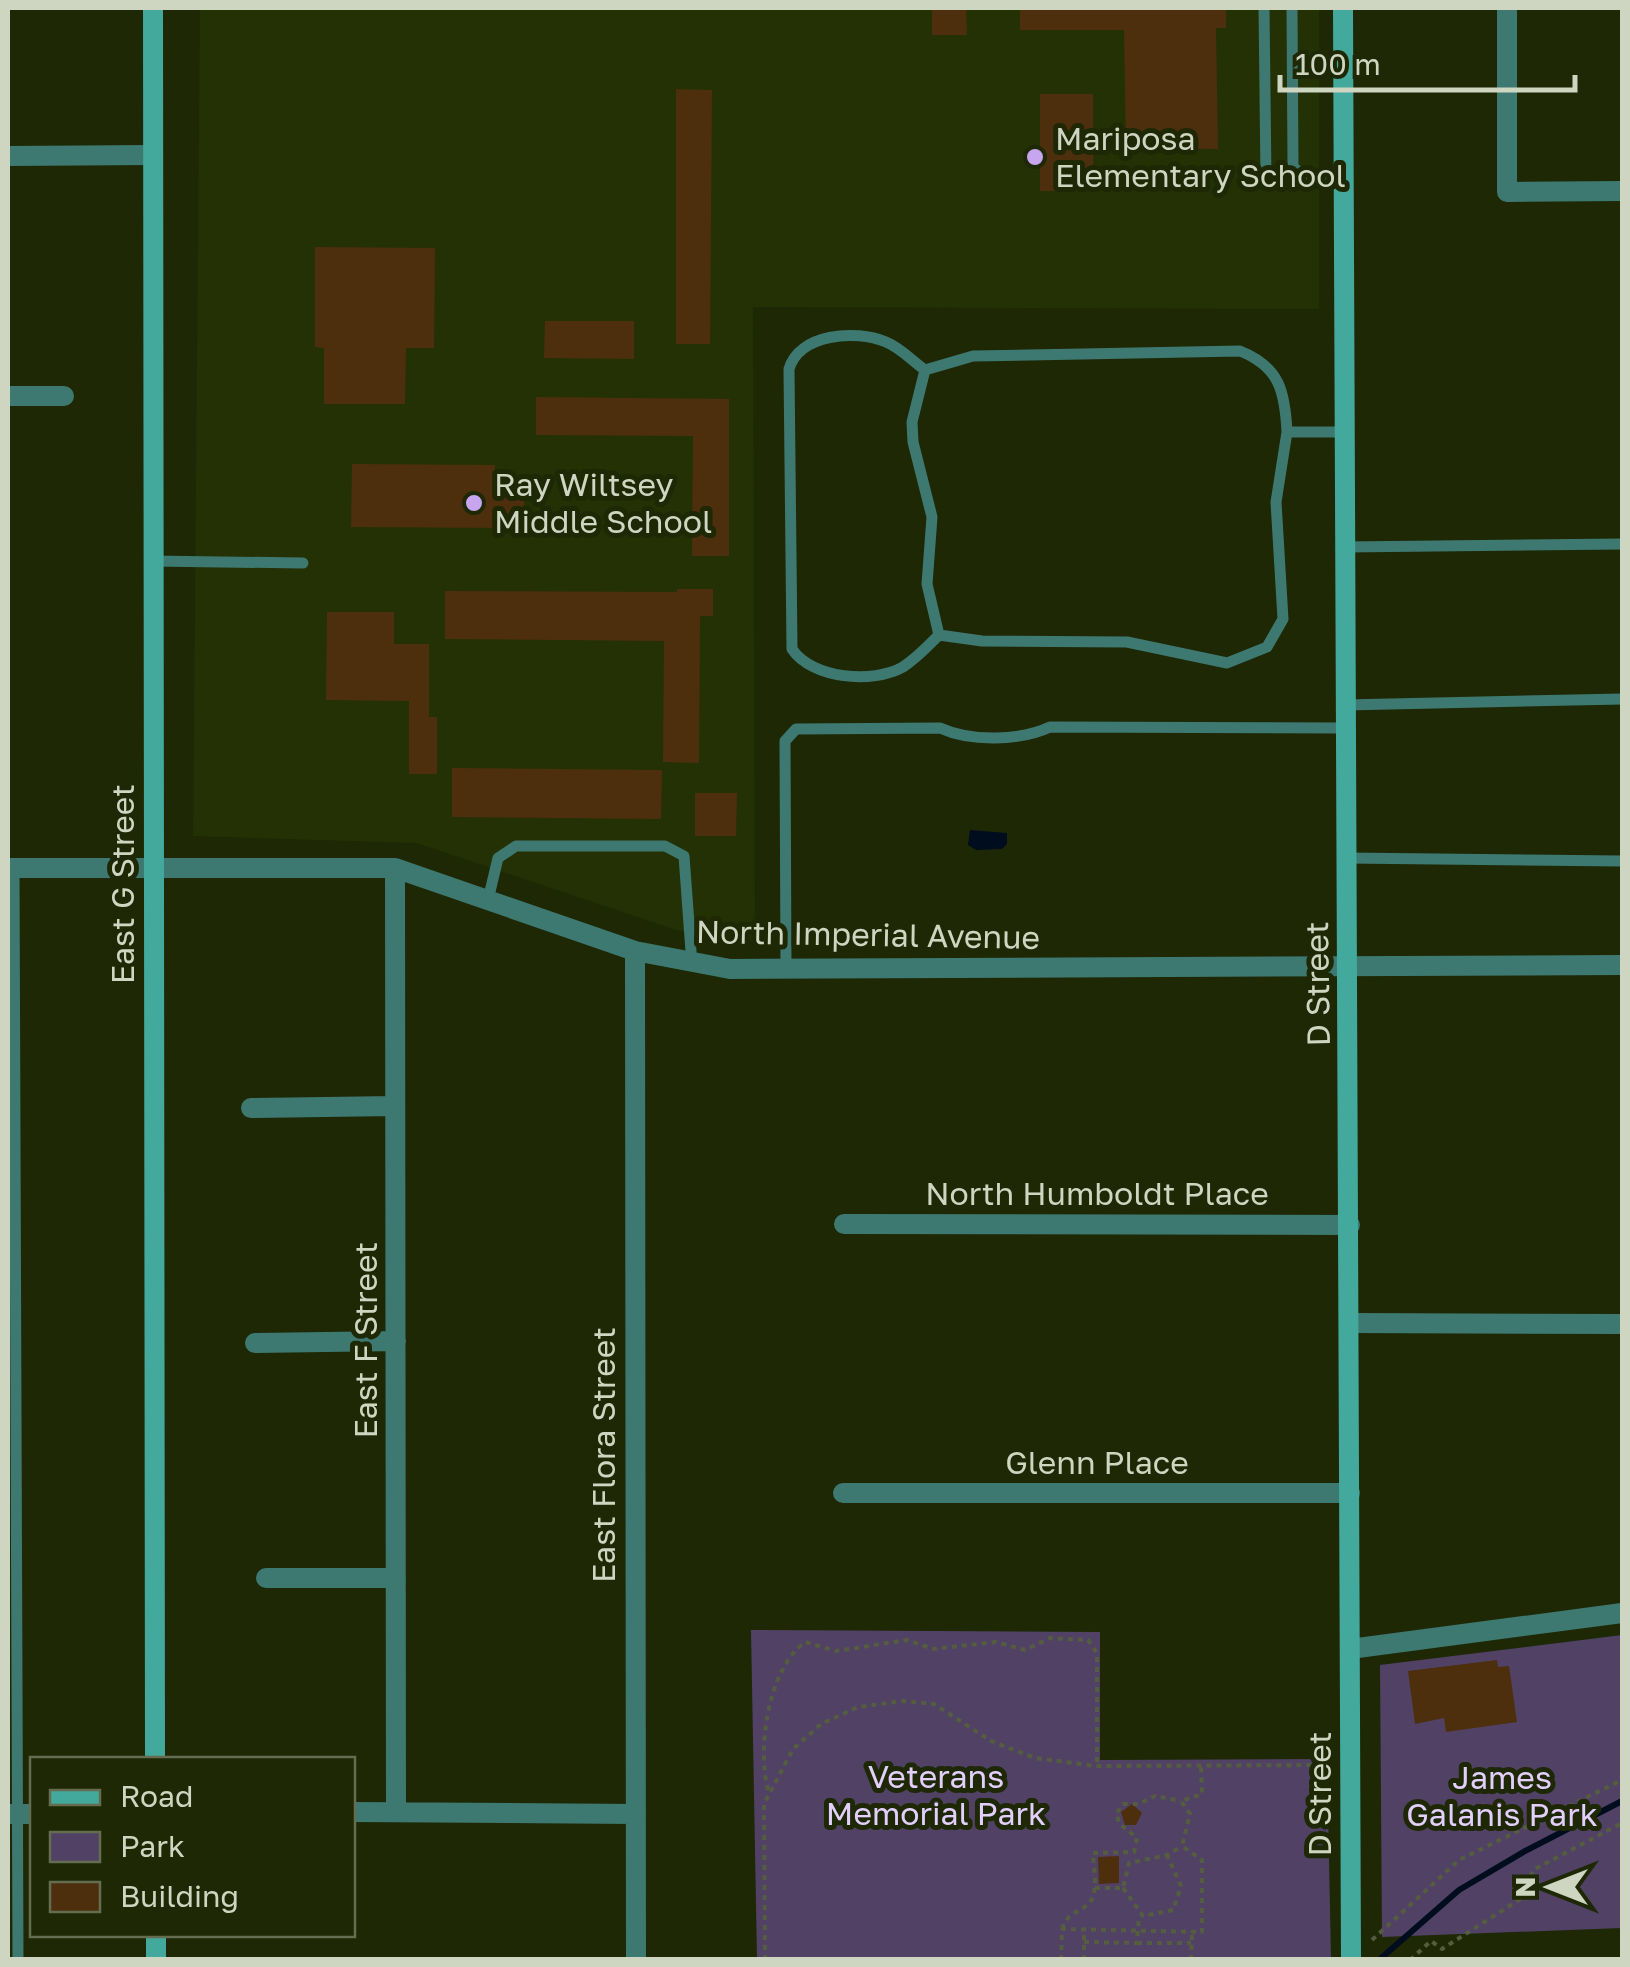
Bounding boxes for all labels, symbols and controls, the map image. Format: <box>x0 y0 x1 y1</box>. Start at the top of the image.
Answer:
scale bar <box>1280 30 1575 92</box>
text: 100 m <box>1295 46 1381 82</box>
place label: Mariposa Elementary School <box>1055 119 1346 194</box>
marker: Mariposa Elementary School <box>1024 146 1046 168</box>
place label: Ray Wiltsey Middle School <box>494 465 712 540</box>
marker: Ray Wiltsey Middle School <box>463 492 485 514</box>
street label: East G Street <box>103 784 141 984</box>
street label: North Imperial Avenue <box>696 912 1040 956</box>
street label: D Street <box>1297 921 1337 1047</box>
street label: North Humboldt Place <box>925 1174 1269 1212</box>
street label: East F Street <box>346 1242 384 1438</box>
street label: East Flora Street <box>584 1327 622 1583</box>
street label: Glenn Place <box>1005 1443 1189 1481</box>
street label: D Street <box>1300 1731 1338 1857</box>
legend <box>30 1757 355 1937</box>
park label: Veterans Memorial Park <box>826 1757 1046 1832</box>
park label: James Galanis Park <box>1406 1758 1598 1833</box>
text: Road <box>120 1778 194 1814</box>
text: Park <box>120 1828 185 1864</box>
north arrow <box>1500 1837 1600 1937</box>
text: N <box>1508 1876 1541 1898</box>
text: Building <box>120 1878 239 1914</box>

